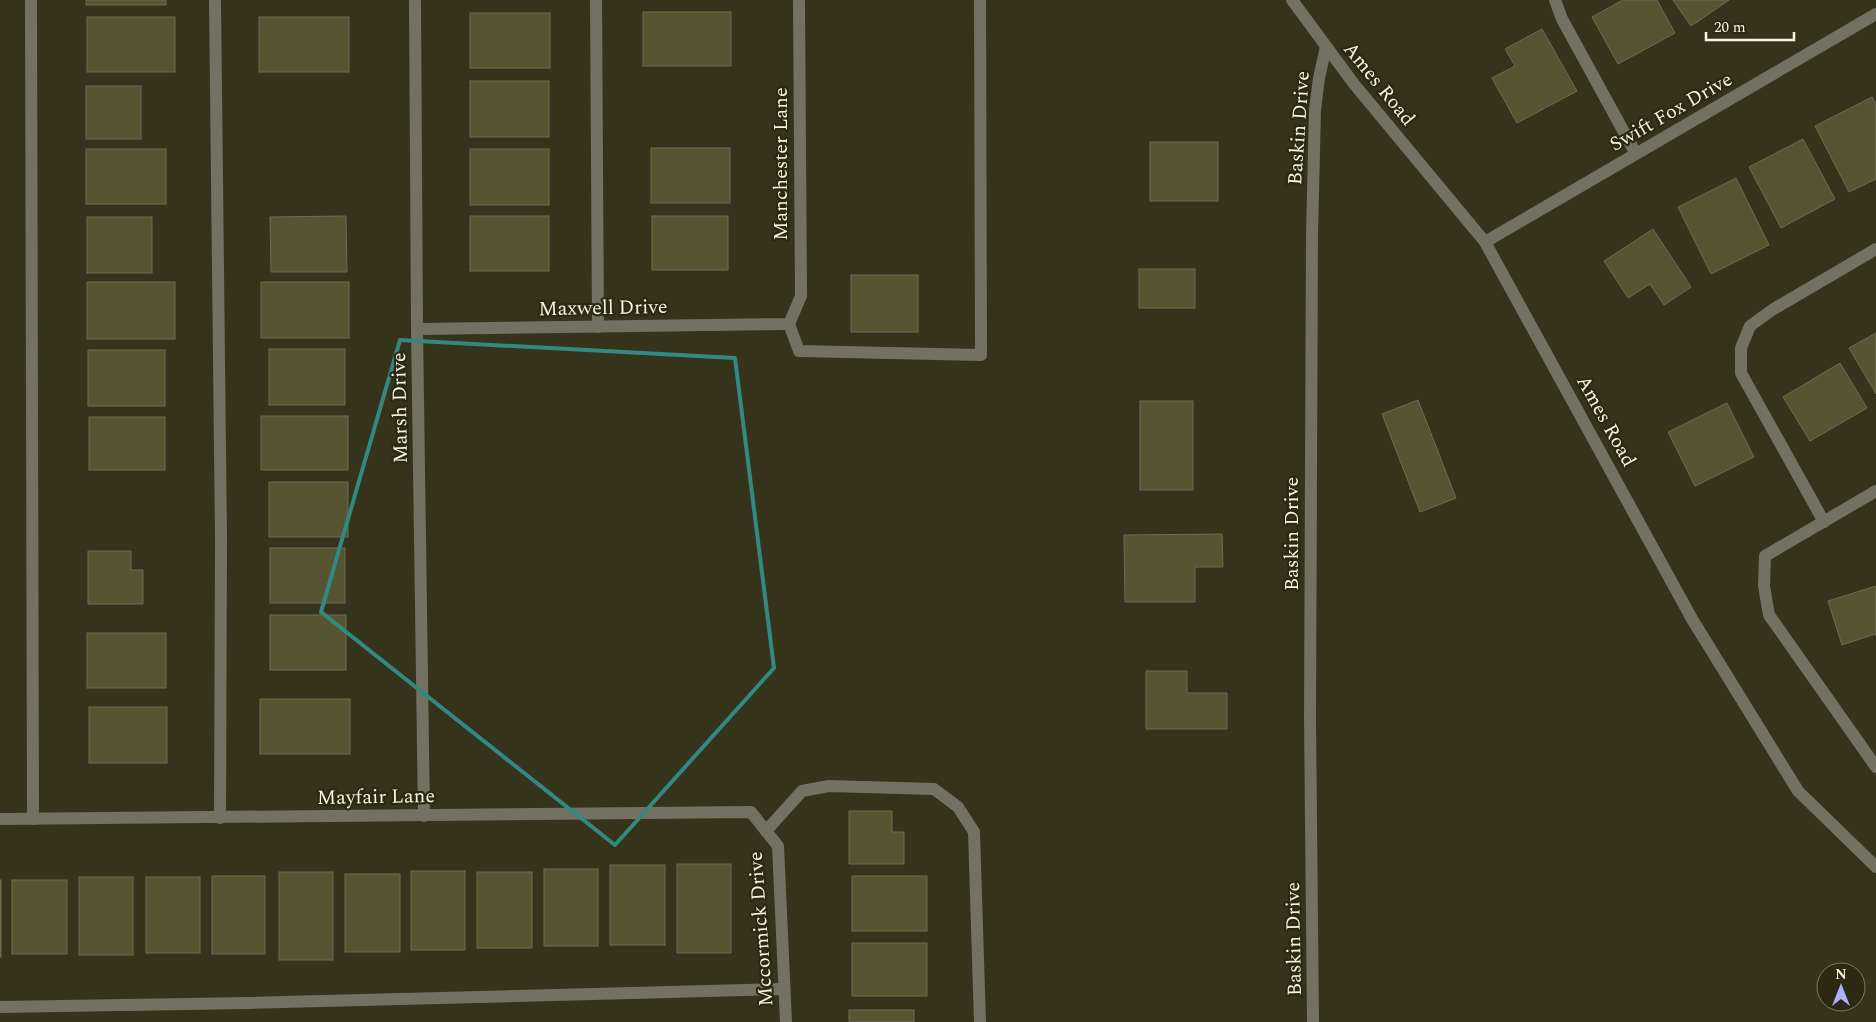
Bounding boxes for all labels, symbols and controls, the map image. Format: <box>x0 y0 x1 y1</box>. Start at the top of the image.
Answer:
scale bar <box>1706 10 1794 42</box>
text: 20 m <box>1714 16 1746 39</box>
street label: Ames Road <box>1336 35 1422 133</box>
street label: Swift Fox Drive <box>1604 65 1738 159</box>
street label: Baskin Drive <box>1280 70 1318 186</box>
street label: Manchester Lane <box>766 87 796 241</box>
street label: Maxwell Drive <box>538 292 668 324</box>
street label: Marsh Drive <box>384 352 416 464</box>
street label: Ames Road <box>1568 370 1644 472</box>
street label: Baskin Drive <box>1277 477 1307 591</box>
street label: Mayfair Lane <box>317 781 435 813</box>
street label: Mccormick Drive <box>741 851 781 1007</box>
street label: Baskin Drive <box>1278 882 1310 996</box>
north arrow <box>1816 962 1866 1012</box>
text: N <box>1835 964 1847 985</box>

